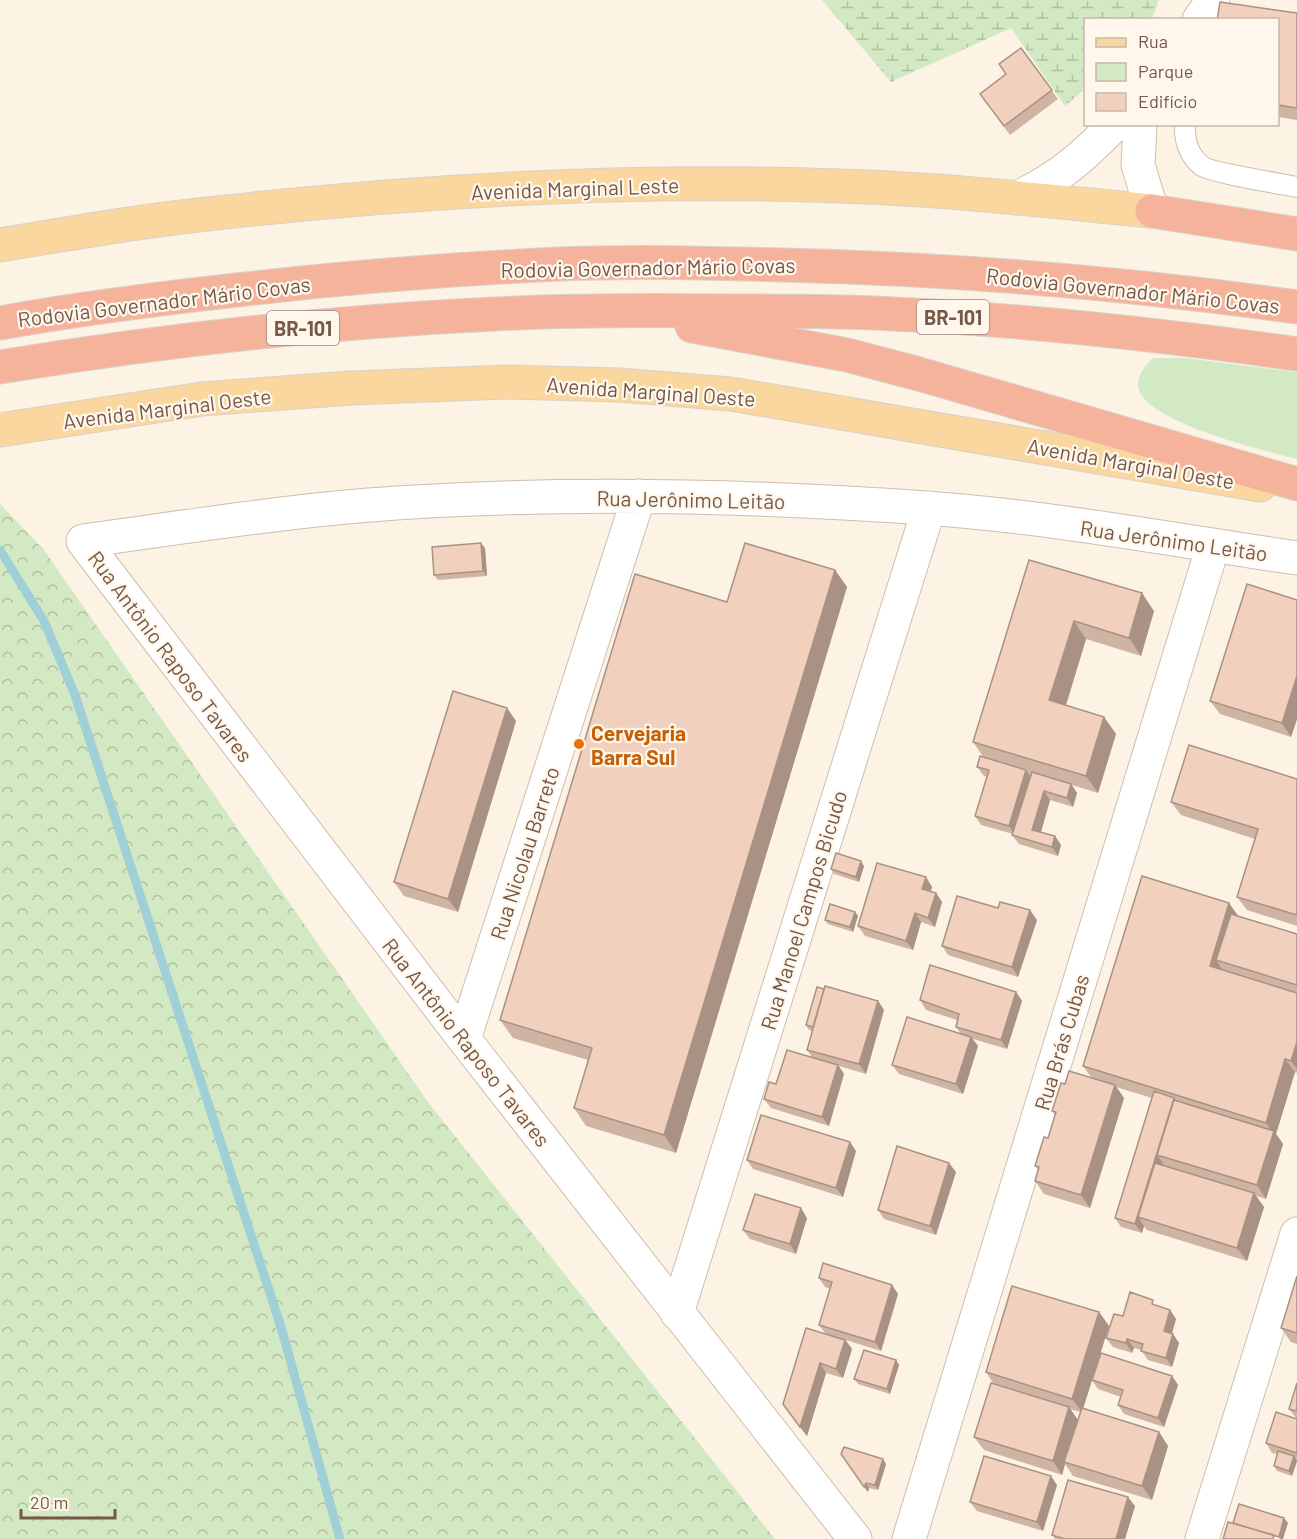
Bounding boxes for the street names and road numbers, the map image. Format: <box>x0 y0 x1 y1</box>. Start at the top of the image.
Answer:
street label: Avenida Marginal Leste <box>470 172 680 204</box>
street label: Rodovia Governador Mário Covas <box>500 252 796 282</box>
street label: Rodovia Governador Mário Covas <box>985 262 1281 318</box>
street label: Rodovia Governador Mário Covas <box>16 271 312 331</box>
road number: BR-101 <box>917 300 989 334</box>
road number: BR-101 <box>267 311 339 345</box>
street label: Avenida Marginal Oeste <box>546 371 756 411</box>
street label: Avenida Marginal Oeste <box>62 383 272 433</box>
street label: Avenida Marginal Oeste <box>1026 433 1236 493</box>
street label: Rua Jerônimo Leitão <box>596 485 786 513</box>
street label: Rua Jerônimo Leitão <box>1079 514 1269 566</box>
street label: Rua Antônio Raposo Tavares <box>84 546 258 766</box>
street label: Rua Nicolau Barreto <box>484 763 564 943</box>
street label: Rua Manoel Campos Bicudo <box>755 787 851 1033</box>
street label: Rua Antônio Raposo Tavares <box>378 933 556 1151</box>
street label: Rua Brás Cubas <box>1028 971 1094 1113</box>

